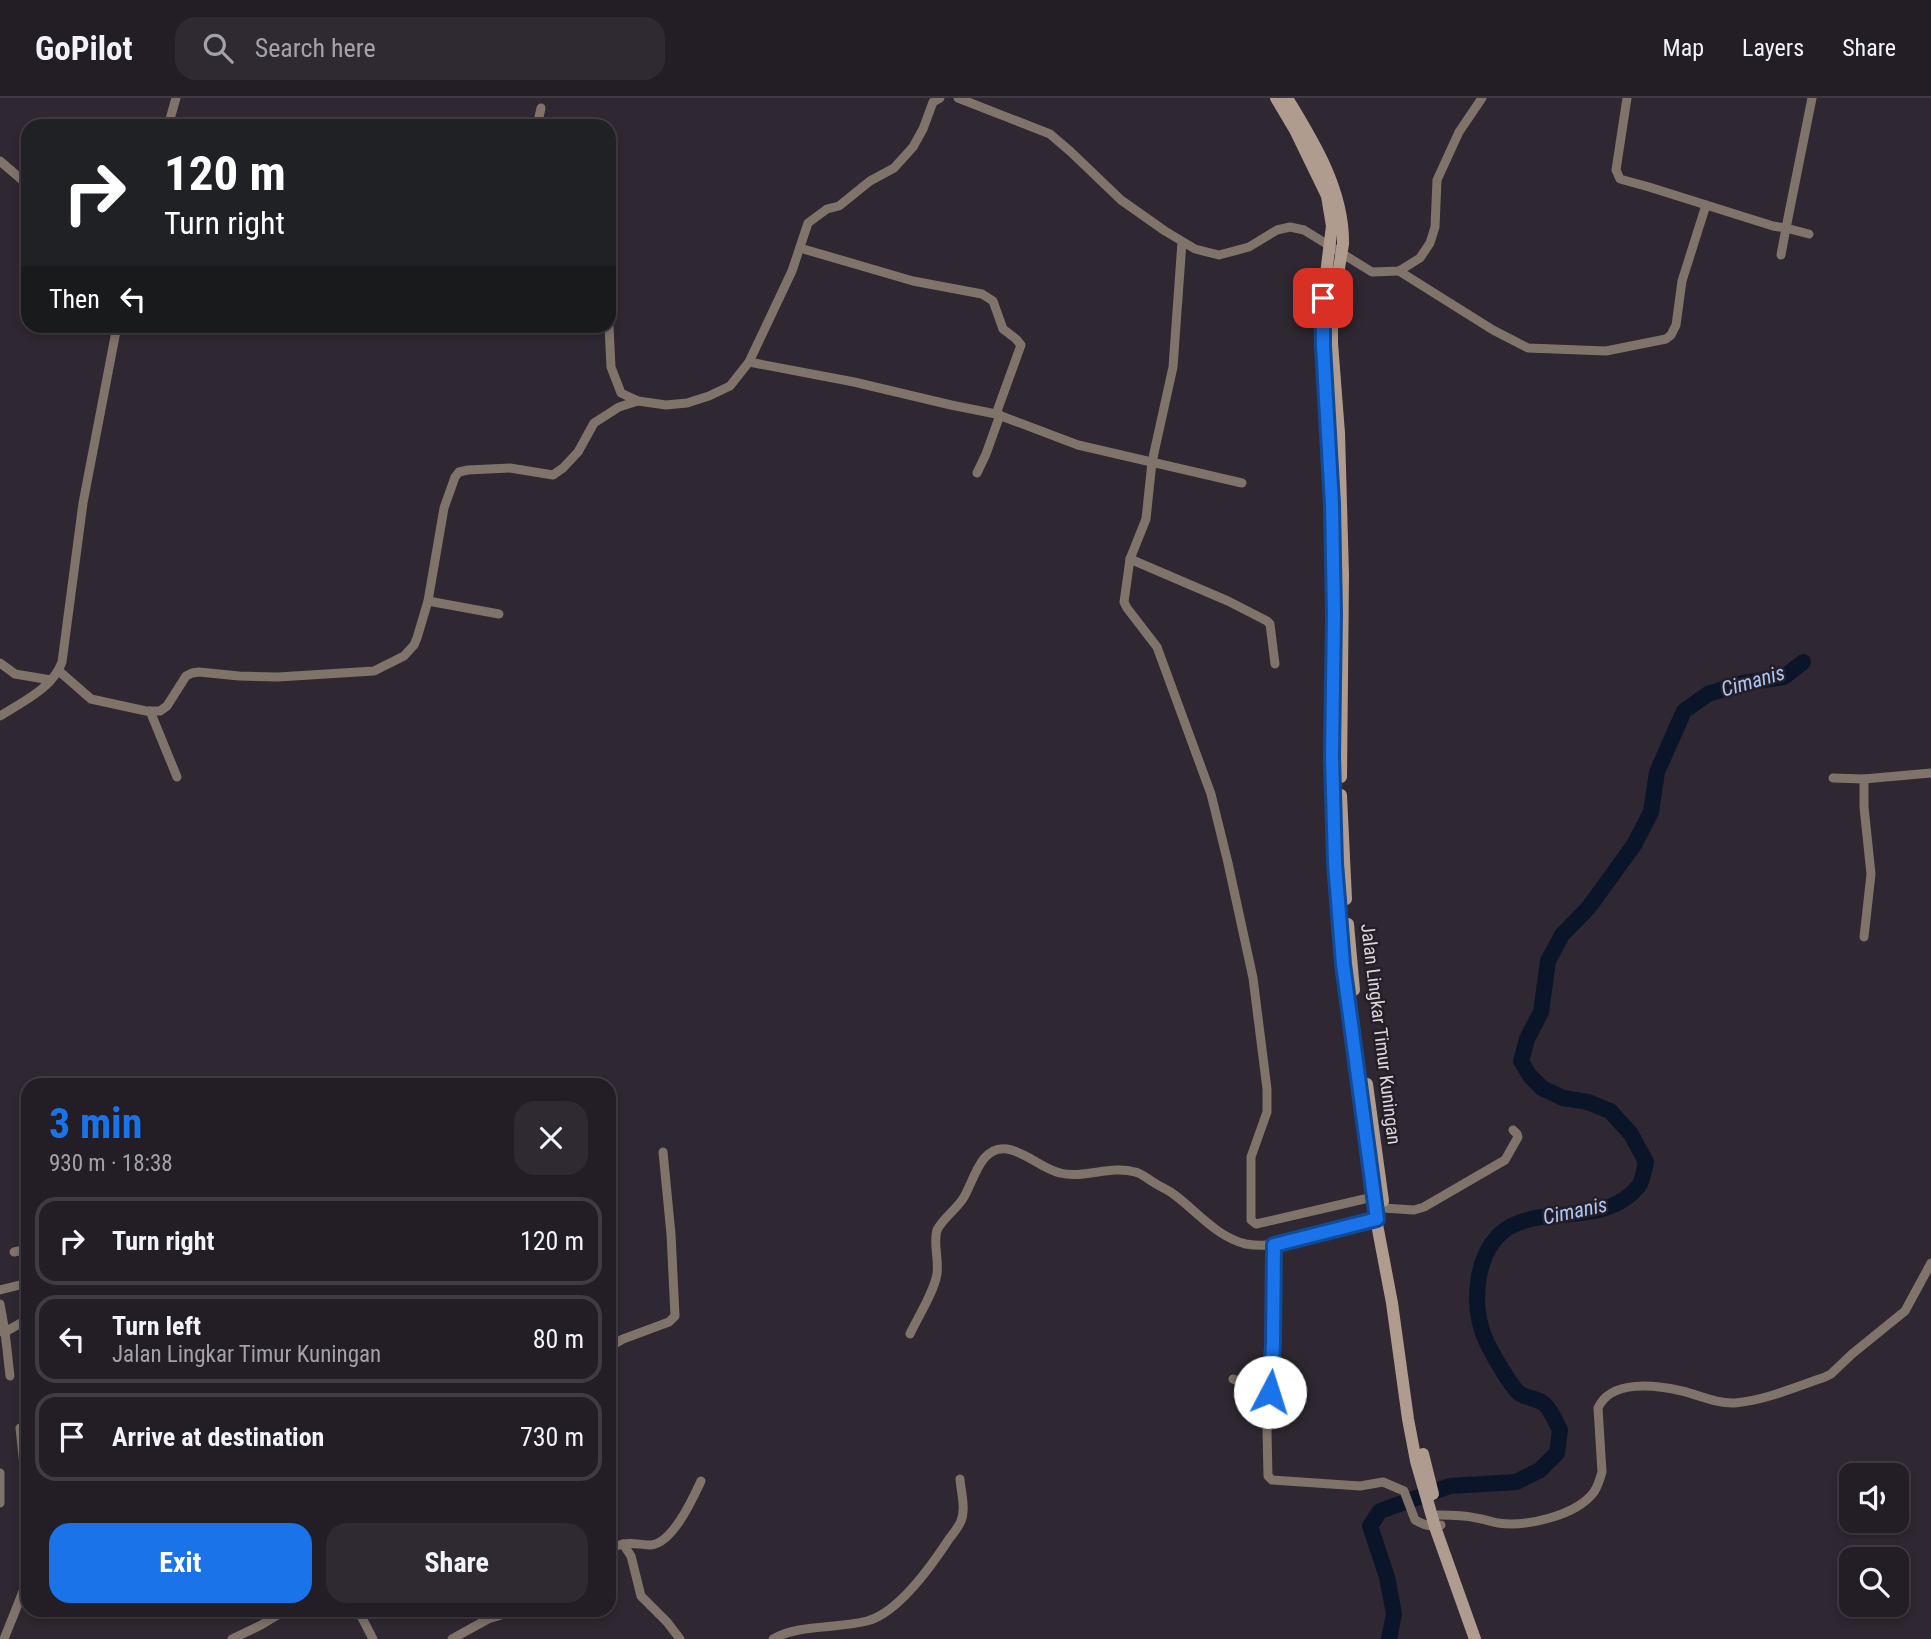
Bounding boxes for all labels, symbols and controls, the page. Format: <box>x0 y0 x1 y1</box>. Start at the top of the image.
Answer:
search box <box>175 17 665 80</box>
text: GoPilot <box>35 29 133 68</box>
icon: search <box>199 29 237 67</box>
text: Search here <box>255 33 376 63</box>
text: Map <box>1663 34 1704 62</box>
text: Layers <box>1742 34 1804 62</box>
text: Share <box>1842 34 1896 62</box>
text: 120 m <box>164 145 286 202</box>
icon: right <box>49 147 140 238</box>
text: Turn right <box>164 204 285 242</box>
pin <box>1293 268 1353 328</box>
icon: arrive <box>1304 279 1342 317</box>
icon: left <box>114 280 152 318</box>
text: Then <box>49 284 100 314</box>
water label: Cimanis <box>1718 660 1788 702</box>
street label: Jalan Lingkar Timur Kuningan <box>1356 922 1406 1146</box>
text: 3 min <box>49 1099 142 1148</box>
button: close <box>514 1101 588 1175</box>
text: 930 m · 18:38 <box>49 1150 173 1177</box>
water label: Cimanis <box>1541 1192 1609 1230</box>
icon: right <box>53 1222 91 1260</box>
text: Turn right <box>112 1226 214 1256</box>
text: 120 m <box>520 1226 584 1256</box>
text: Turn left <box>112 1311 201 1341</box>
icon: left <box>53 1320 91 1358</box>
text: 80 m <box>533 1324 584 1354</box>
text: Jalan Lingkar Timur Kuningan <box>112 1341 381 1368</box>
position arrow <box>1233 1355 1307 1429</box>
icon: arrive <box>53 1418 91 1456</box>
text: Arrive at destination <box>112 1422 324 1452</box>
text: 730 m <box>520 1422 584 1452</box>
map controls <box>1839 1463 1909 1617</box>
button: sound <box>1839 1463 1909 1533</box>
button: Exit <box>49 1523 312 1603</box>
button: Share <box>326 1523 588 1603</box>
button: search <box>1839 1547 1909 1617</box>

